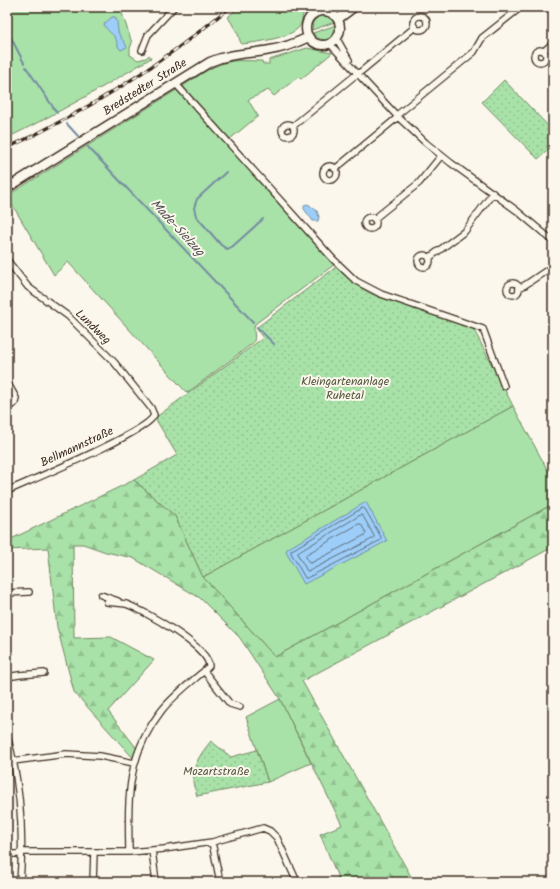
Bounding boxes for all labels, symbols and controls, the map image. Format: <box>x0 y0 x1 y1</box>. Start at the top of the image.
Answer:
street label: Bredstedter Straße <box>99 53 191 120</box>
water label: Made-Sielzug <box>145 195 210 262</box>
street label: Lundweg <box>71 305 116 349</box>
park label: Kleingartenanlage Ruhetal <box>301 372 390 405</box>
street label: Bellmannstraße <box>37 422 117 472</box>
park label: Mozartstraße <box>183 762 250 781</box>

